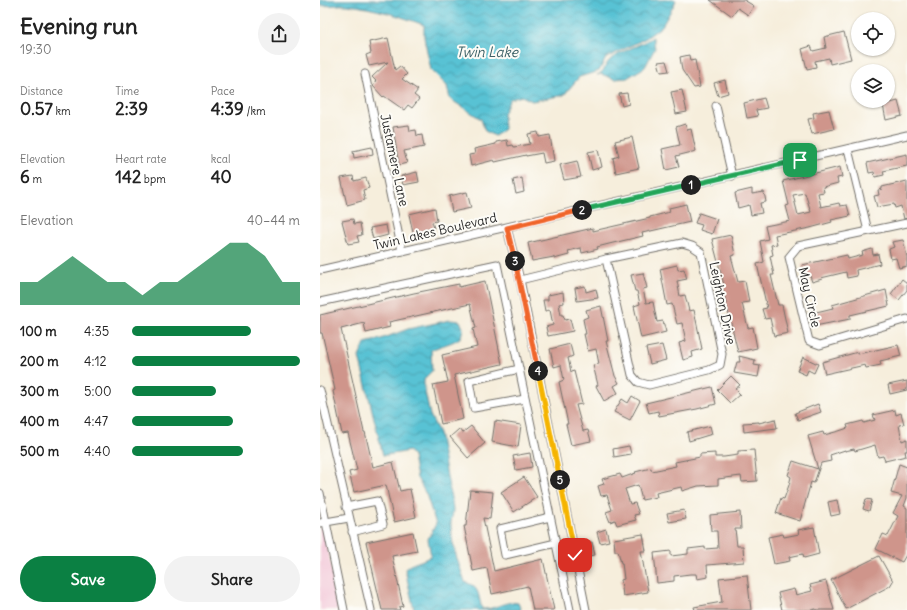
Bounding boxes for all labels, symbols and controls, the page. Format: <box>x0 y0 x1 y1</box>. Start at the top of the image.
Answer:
text: Evening run <box>20 12 138 40</box>
map controls <box>851 12 895 108</box>
button: locate <box>851 12 895 56</box>
button: share <box>258 13 300 55</box>
text: 19:30 <box>20 41 52 58</box>
water label: Twin Lake <box>456 43 520 61</box>
button: layers <box>851 64 895 108</box>
text: Distance <box>20 84 63 98</box>
text: Time <box>115 84 139 98</box>
text: Pace <box>211 84 235 98</box>
text: 0.57 <box>20 98 53 120</box>
text: 2:39 <box>115 98 148 120</box>
text: 4:39 <box>211 98 244 120</box>
text: km <box>53 104 71 118</box>
text: /km <box>244 104 266 118</box>
street label: Justamere Lane <box>376 112 413 208</box>
pin <box>783 143 817 177</box>
icon: arrive <box>789 149 811 171</box>
text: Elevation <box>20 152 65 166</box>
text: Heart rate <box>115 152 166 166</box>
text: kcal <box>211 152 230 166</box>
text: 6 <box>20 166 30 188</box>
text: 142 <box>115 166 141 188</box>
text: 40 <box>211 166 232 188</box>
text: m <box>30 172 42 186</box>
text: bpm <box>141 172 166 186</box>
pin: 1 <box>681 175 701 195</box>
text: 1 <box>689 178 693 192</box>
pin: 2 <box>572 200 592 220</box>
text: 2 <box>579 203 585 217</box>
street label: Twin Lakes Boulevard <box>372 209 499 254</box>
text: Elevation <box>20 212 73 229</box>
text: 40–44 m <box>247 212 300 229</box>
pin: 3 <box>505 251 525 271</box>
text: 3 <box>512 254 518 268</box>
street label: Leighton Drive <box>705 260 740 346</box>
street label: May Circle <box>794 265 825 329</box>
text: 100 m <box>20 323 57 340</box>
text: 4:35 <box>84 323 109 340</box>
text: 200 m <box>20 353 59 370</box>
text: 4:12 <box>84 353 107 370</box>
pin: 4 <box>528 361 548 381</box>
text: 4 <box>535 364 541 378</box>
text: 300 m <box>20 383 59 400</box>
text: 5:00 <box>84 383 112 400</box>
text: 400 m <box>20 413 59 430</box>
text: 4:47 <box>84 413 108 430</box>
text: 500 m <box>20 443 59 460</box>
text: 4:40 <box>84 443 111 460</box>
pin: 5 <box>550 470 570 490</box>
text: 5 <box>557 473 563 487</box>
pin <box>558 538 592 572</box>
icon: check <box>564 544 586 566</box>
button: Save <box>20 556 156 602</box>
button: Share <box>164 556 300 602</box>

